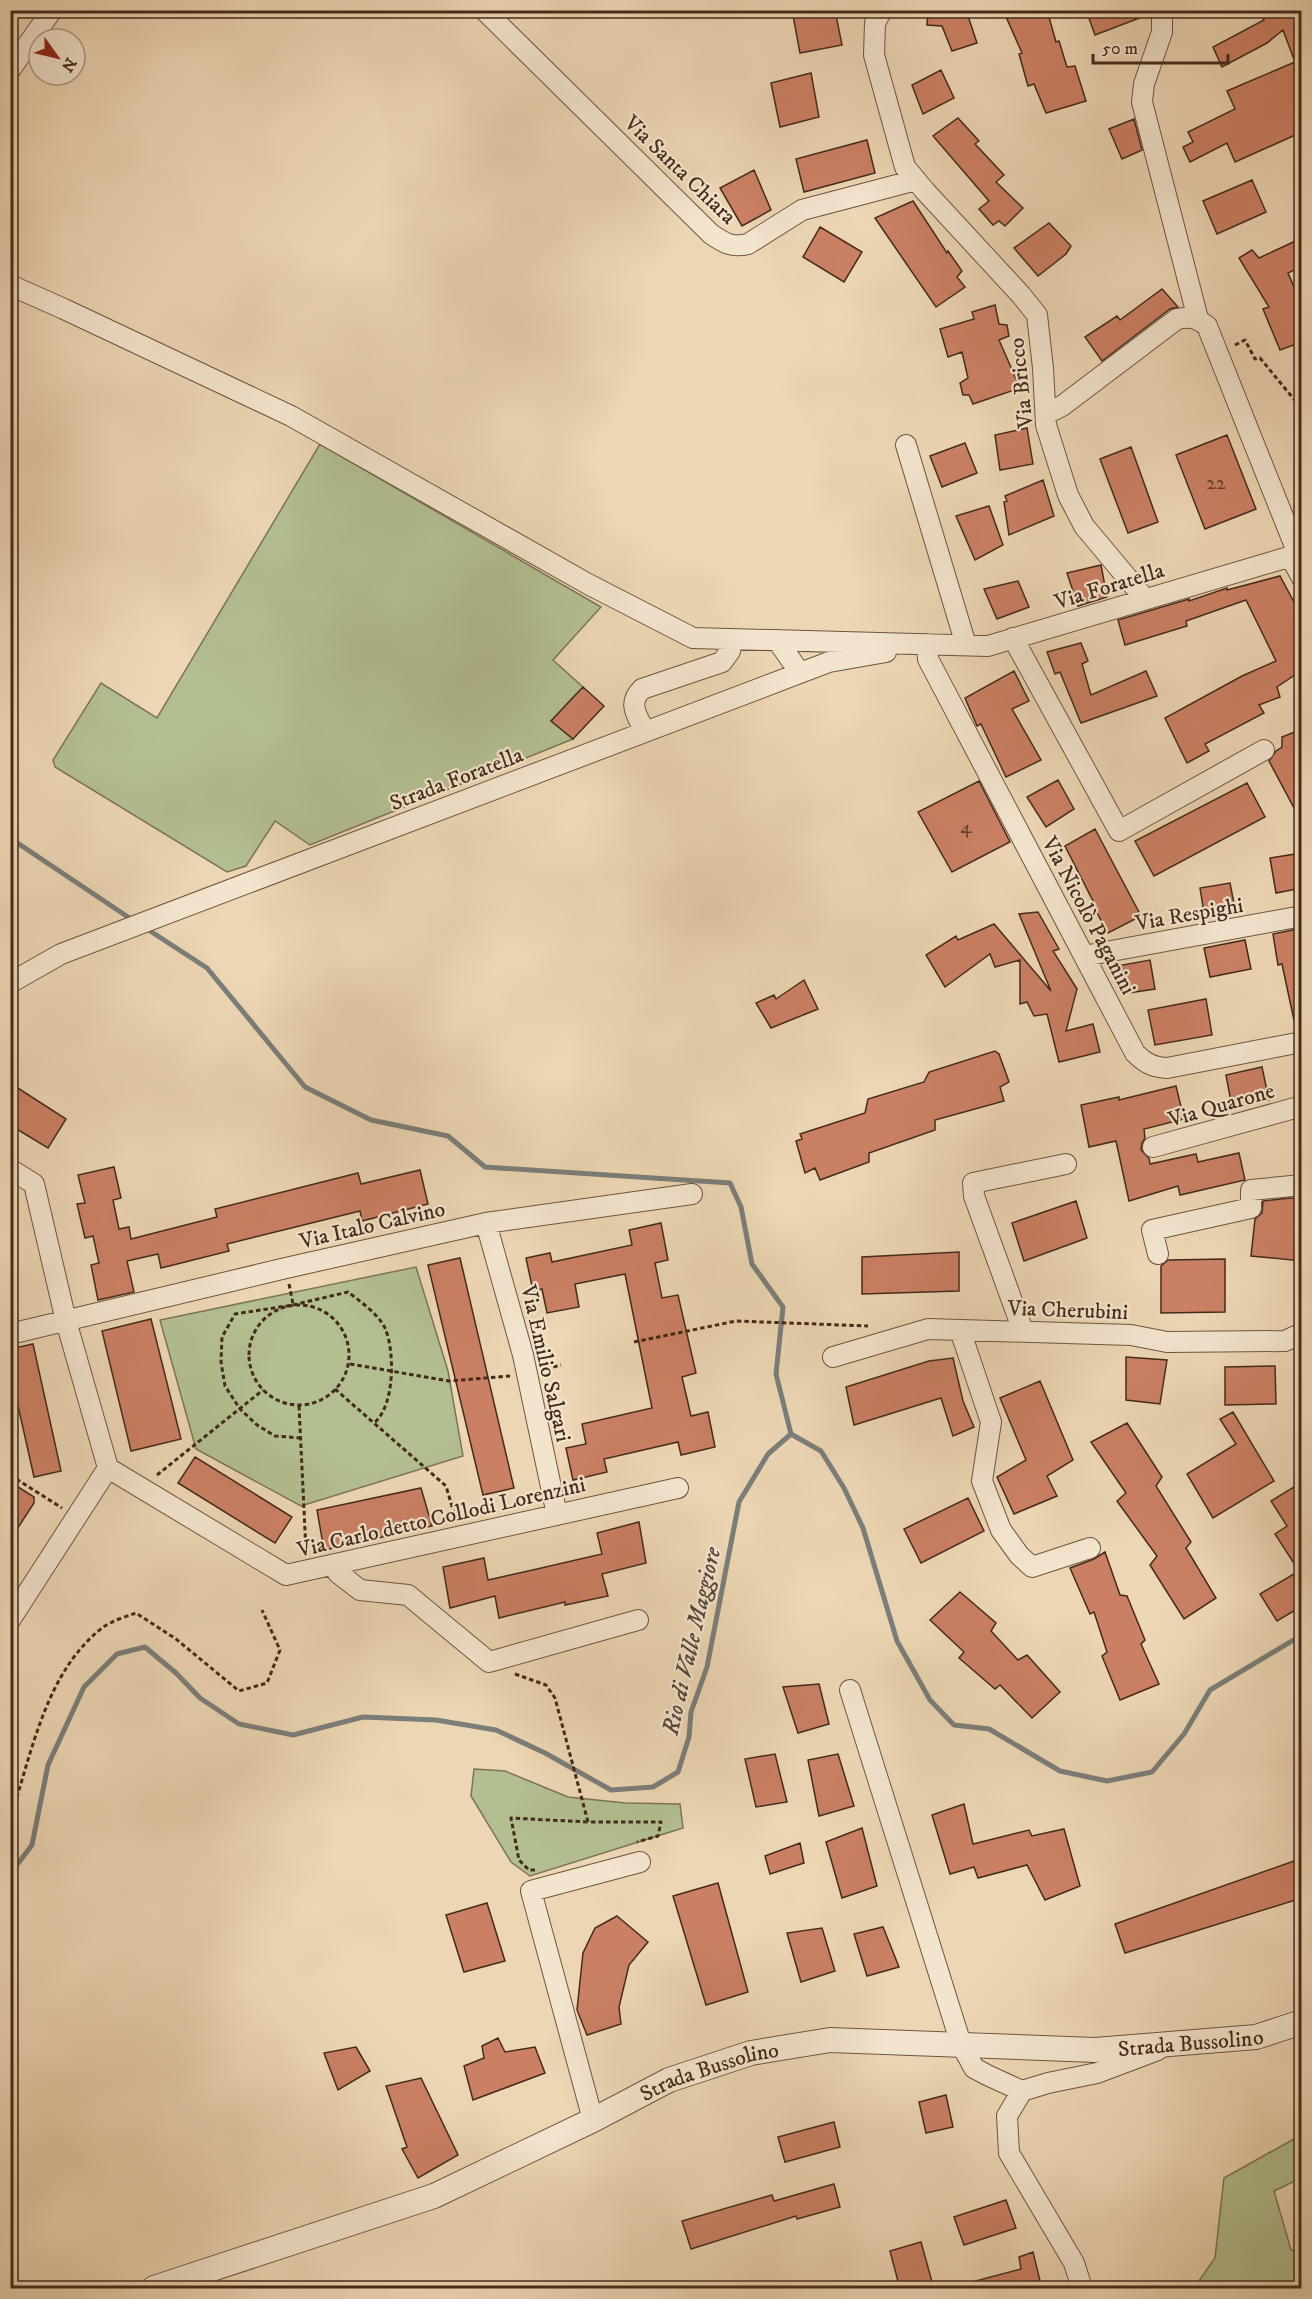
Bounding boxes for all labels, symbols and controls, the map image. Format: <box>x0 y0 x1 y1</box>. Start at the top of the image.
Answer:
north arrow <box>27 27 87 87</box>
scale bar <box>1093 27 1228 65</box>
text: 50 m <box>1102 38 1138 60</box>
text: N <box>57 54 81 76</box>
street label: Via Santa Chiara <box>618 109 742 231</box>
street label: Via Bricco <box>1003 336 1040 430</box>
house number: 22 <box>1206 471 1226 496</box>
street label: Via Foratella <box>1050 557 1168 616</box>
street label: Strada Foratella <box>386 741 528 817</box>
house number: 4 <box>960 815 972 840</box>
street label: Via Nicolò Paganini <box>1035 831 1142 999</box>
street label: Via Respighi <box>1132 892 1245 937</box>
street label: Via Quarone <box>1164 1077 1278 1134</box>
street label: Via Italo Calvino <box>296 1196 448 1256</box>
street label: Via Emilio Salgari <box>514 1281 577 1445</box>
street label: Via Cherubini <box>1006 1295 1129 1326</box>
street label: Via Carlo detto Collodi Lorenzini <box>294 1471 588 1564</box>
water label: Rio di Valle Maggiore <box>656 1543 728 1739</box>
street label: Strada Bussolino <box>1117 2023 1267 2063</box>
street label: Strada Bussolino <box>635 2037 781 2108</box>

